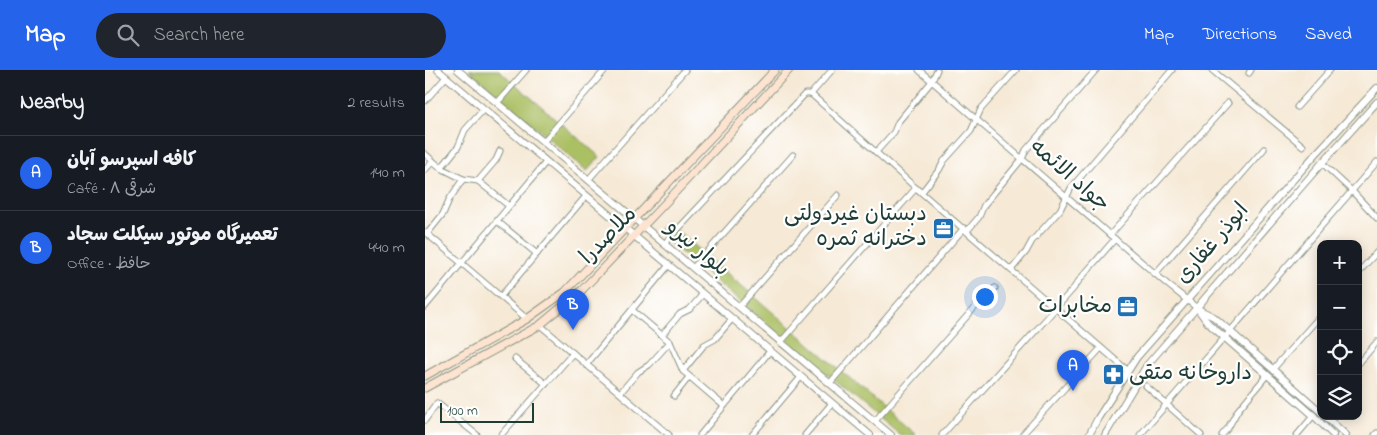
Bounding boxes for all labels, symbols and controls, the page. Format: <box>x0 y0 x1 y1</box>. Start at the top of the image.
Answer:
search box <box>96 13 446 58</box>
text: Map <box>25 18 66 53</box>
icon: search <box>114 21 142 49</box>
text: Search here <box>154 22 245 49</box>
text: Map <box>1144 22 1174 48</box>
text: Directions <box>1202 22 1277 48</box>
text: Saved <box>1305 22 1352 48</box>
text: Nearby <box>20 88 84 118</box>
text: 2 results <box>347 91 405 115</box>
street label: جواد الائمه <box>1021 132 1117 220</box>
text: کافه اسپرسو آبان <box>67 147 196 174</box>
text: A <box>31 161 41 185</box>
text: 140 m <box>370 161 405 185</box>
text: Café · ۸ شرقی <box>67 177 156 201</box>
street label: ابوذر غفاری <box>1169 196 1257 292</box>
place label: دبستان غیردولتی دخترانه ثمره <box>784 199 927 256</box>
street label: ملاصدرا <box>573 200 645 272</box>
street label: بلوار نیرو <box>656 211 736 285</box>
office icon: دبستان غیردولتی دخترانه ثمره <box>931 216 955 240</box>
text: تعمیرگاه موتور سیکلت سجاد <box>67 222 278 249</box>
text: B <box>31 236 41 260</box>
text: 440 m <box>368 236 405 260</box>
map controls <box>1317 240 1362 420</box>
button: + <box>1317 240 1362 285</box>
text: Office · حافظ <box>67 252 151 276</box>
your location <box>972 284 998 310</box>
button: − <box>1317 285 1362 330</box>
pin: B <box>557 289 589 330</box>
place label: مخابرات <box>1038 291 1112 323</box>
office icon: مخابرات <box>1116 295 1140 319</box>
button: locate <box>1317 330 1362 375</box>
pin: A <box>1057 350 1089 391</box>
place label: داروخانه متقی <box>1129 358 1252 390</box>
pharmacy icon: داروخانه متقی <box>1101 362 1125 386</box>
button: layers <box>1317 375 1362 420</box>
scale bar <box>440 400 534 423</box>
text: 100 m <box>447 401 478 422</box>

